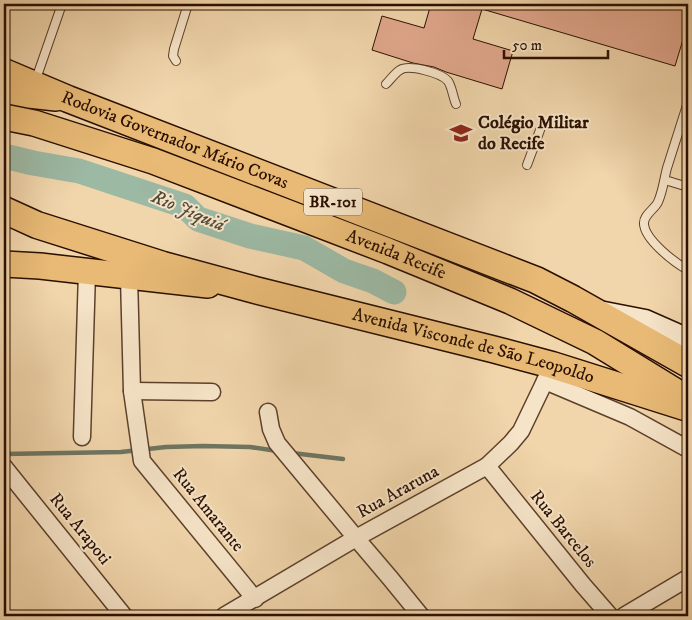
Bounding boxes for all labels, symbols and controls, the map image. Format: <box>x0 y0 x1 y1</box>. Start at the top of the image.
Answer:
scale bar <box>504 28 608 60</box>
text: 50 m <box>512 36 542 55</box>
street label: Rodovia Governador Mário Covas <box>58 86 291 194</box>
place label: Colégio Militar do Recife <box>478 112 589 155</box>
school or university icon: Colégio Militar do Recife <box>448 120 474 146</box>
water label: Rio Jiquiá <box>147 185 231 239</box>
road number: BR-101 <box>304 188 362 216</box>
street label: Avenida Recife <box>343 225 449 285</box>
street label: Avenida Visconde de São Leopoldo <box>350 304 597 389</box>
street label: Rua Araruna <box>353 460 443 524</box>
street label: Rua Amarante <box>167 464 249 556</box>
street label: Rua Barcelos <box>525 486 601 572</box>
street label: Rua Arapoti <box>44 489 116 569</box>

